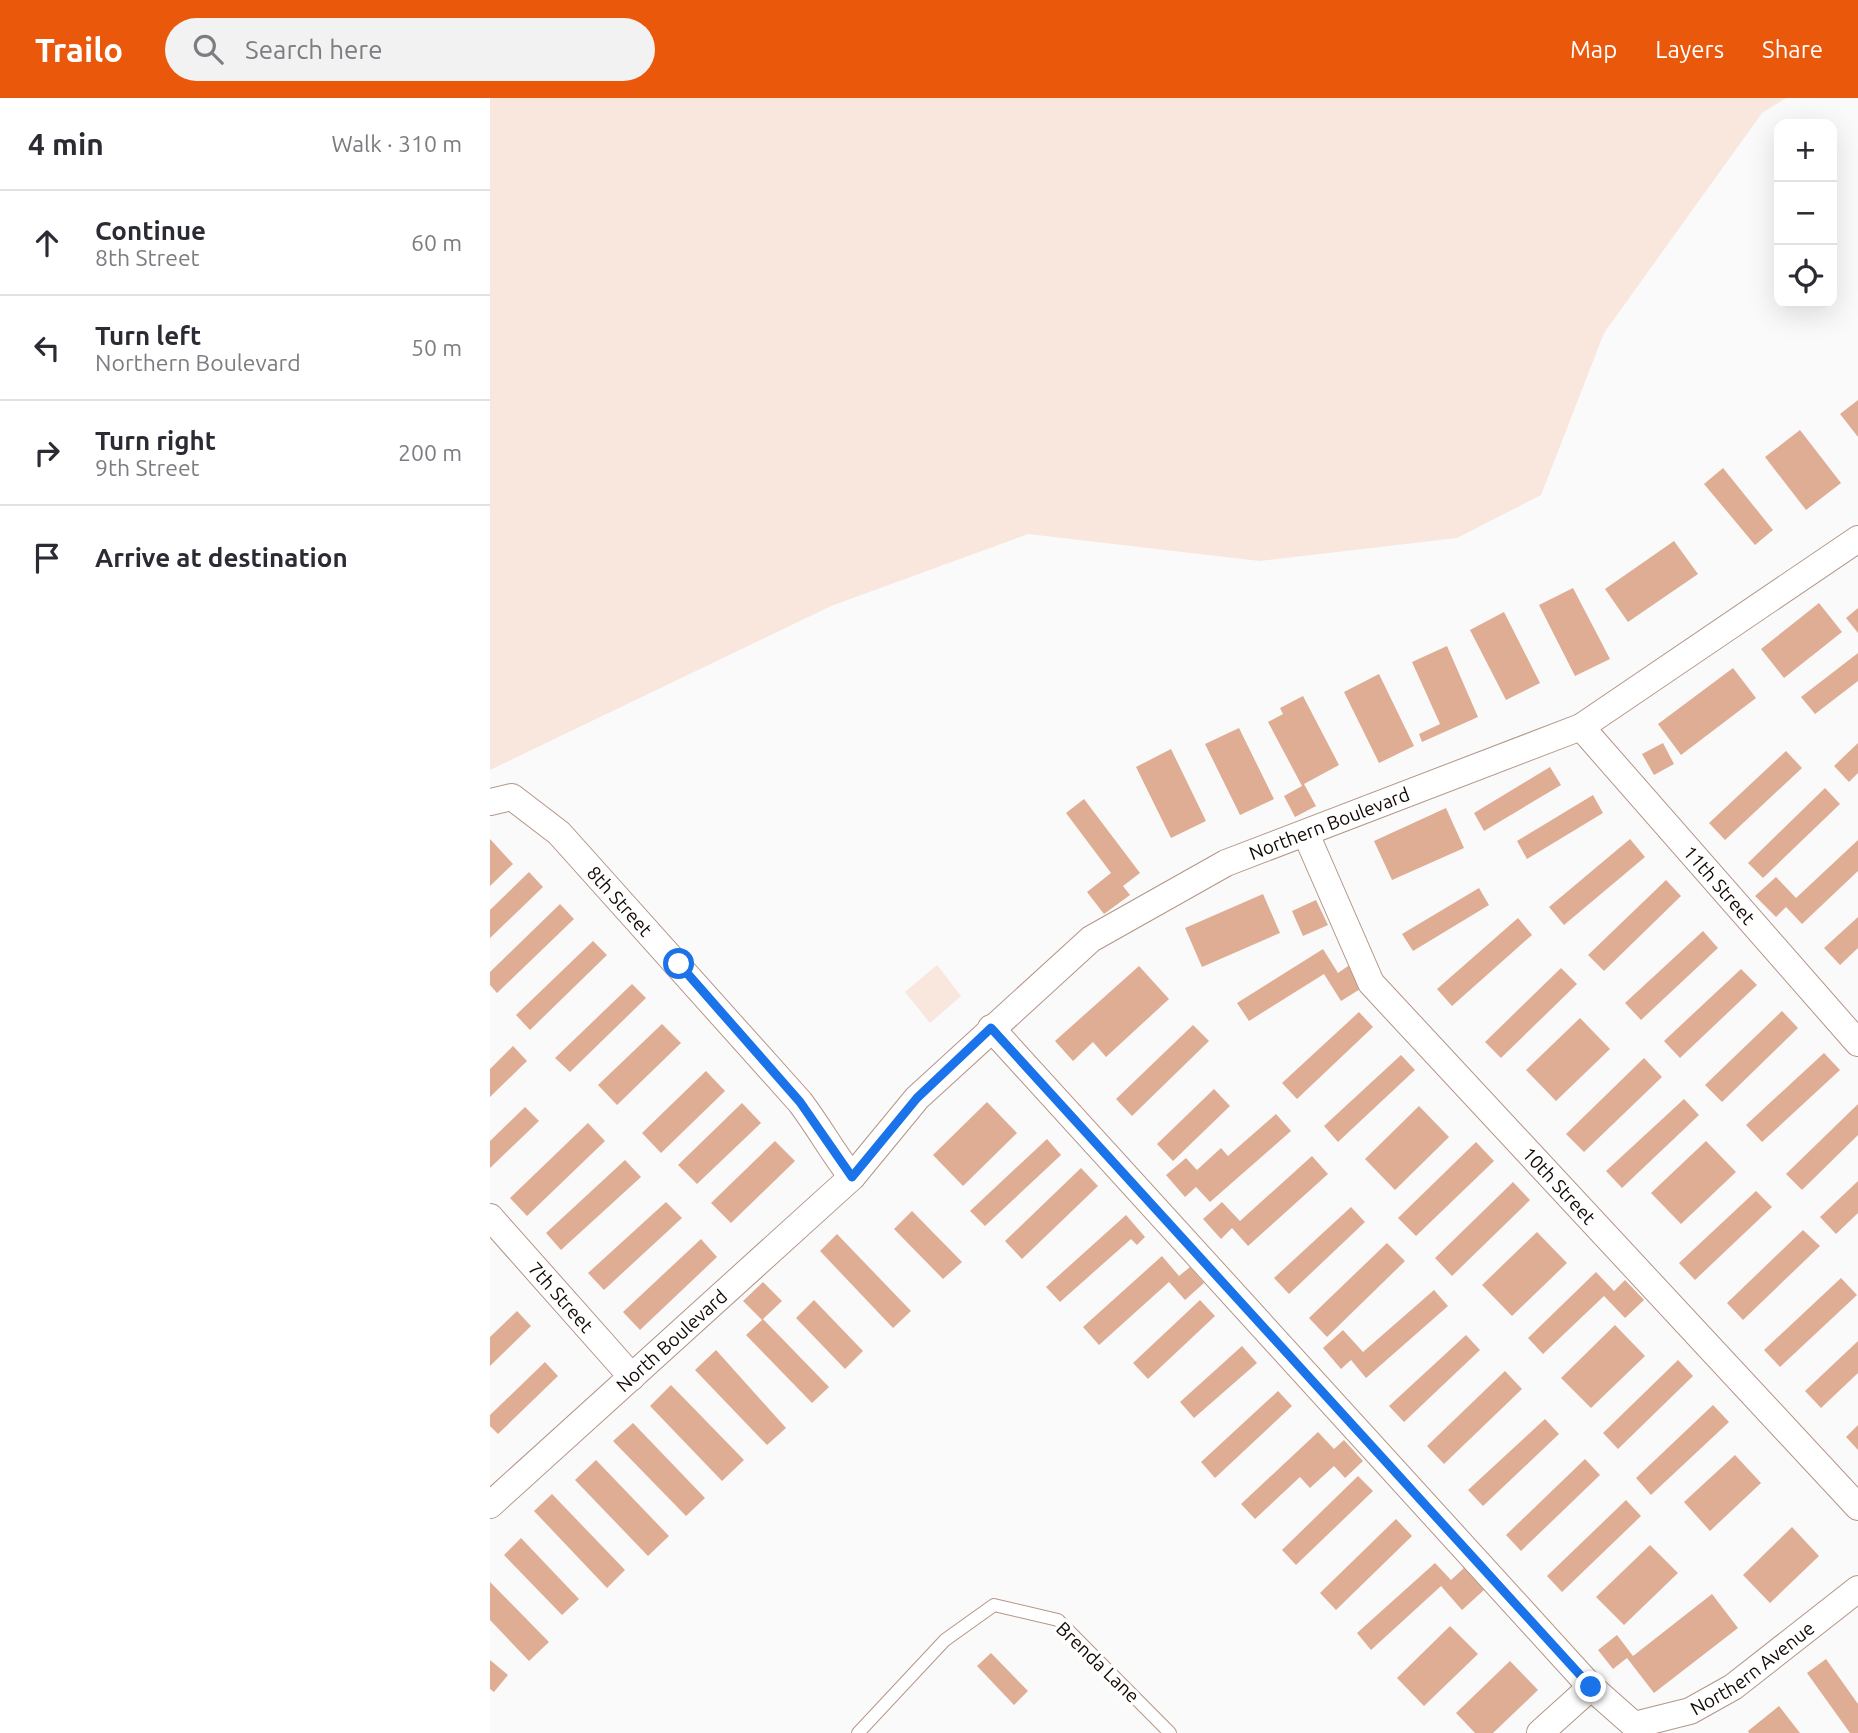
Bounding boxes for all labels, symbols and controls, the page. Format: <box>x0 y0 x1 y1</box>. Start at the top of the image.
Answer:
search box <box>165 18 655 81</box>
icon: search <box>189 30 227 68</box>
text: Trailo <box>35 31 123 68</box>
text: Search here <box>245 35 383 64</box>
text: Map <box>1570 36 1617 63</box>
text: Layers <box>1655 36 1724 63</box>
text: Share <box>1762 36 1823 63</box>
map controls <box>1774 119 1837 308</box>
button: + <box>1774 119 1837 182</box>
text: 4 min <box>28 127 104 161</box>
text: Walk · 310 m <box>331 131 462 156</box>
button: − <box>1774 182 1837 245</box>
text: Continue <box>95 216 206 245</box>
icon: ahead <box>28 224 66 262</box>
text: 60 m <box>411 230 462 255</box>
text: 8th Street <box>95 245 200 270</box>
button: locate <box>1774 245 1837 308</box>
text: Turn left <box>95 321 201 350</box>
icon: left <box>28 329 66 367</box>
text: 50 m <box>411 335 462 360</box>
text: Northern Boulevard <box>95 350 301 375</box>
text: Turn right <box>95 426 216 455</box>
icon: right <box>28 434 66 472</box>
text: 200 m <box>398 440 462 465</box>
text: 9th Street <box>95 455 200 480</box>
icon: arrive <box>28 539 66 577</box>
text: Arrive at destination <box>95 543 348 572</box>
street label: Northern Boulevard <box>1246 783 1413 864</box>
street label: 11th Street <box>1679 841 1760 929</box>
street label: 8th Street <box>583 861 657 941</box>
route start <box>663 948 694 979</box>
street label: 10th Street <box>1518 1142 1601 1229</box>
street label: 7th Street <box>524 1257 598 1337</box>
street label: North Boulevard <box>612 1285 731 1396</box>
street label: Brenda Lane <box>1052 1617 1144 1707</box>
street label: Northern Avenue <box>1686 1617 1819 1720</box>
route end <box>1575 1671 1606 1702</box>

